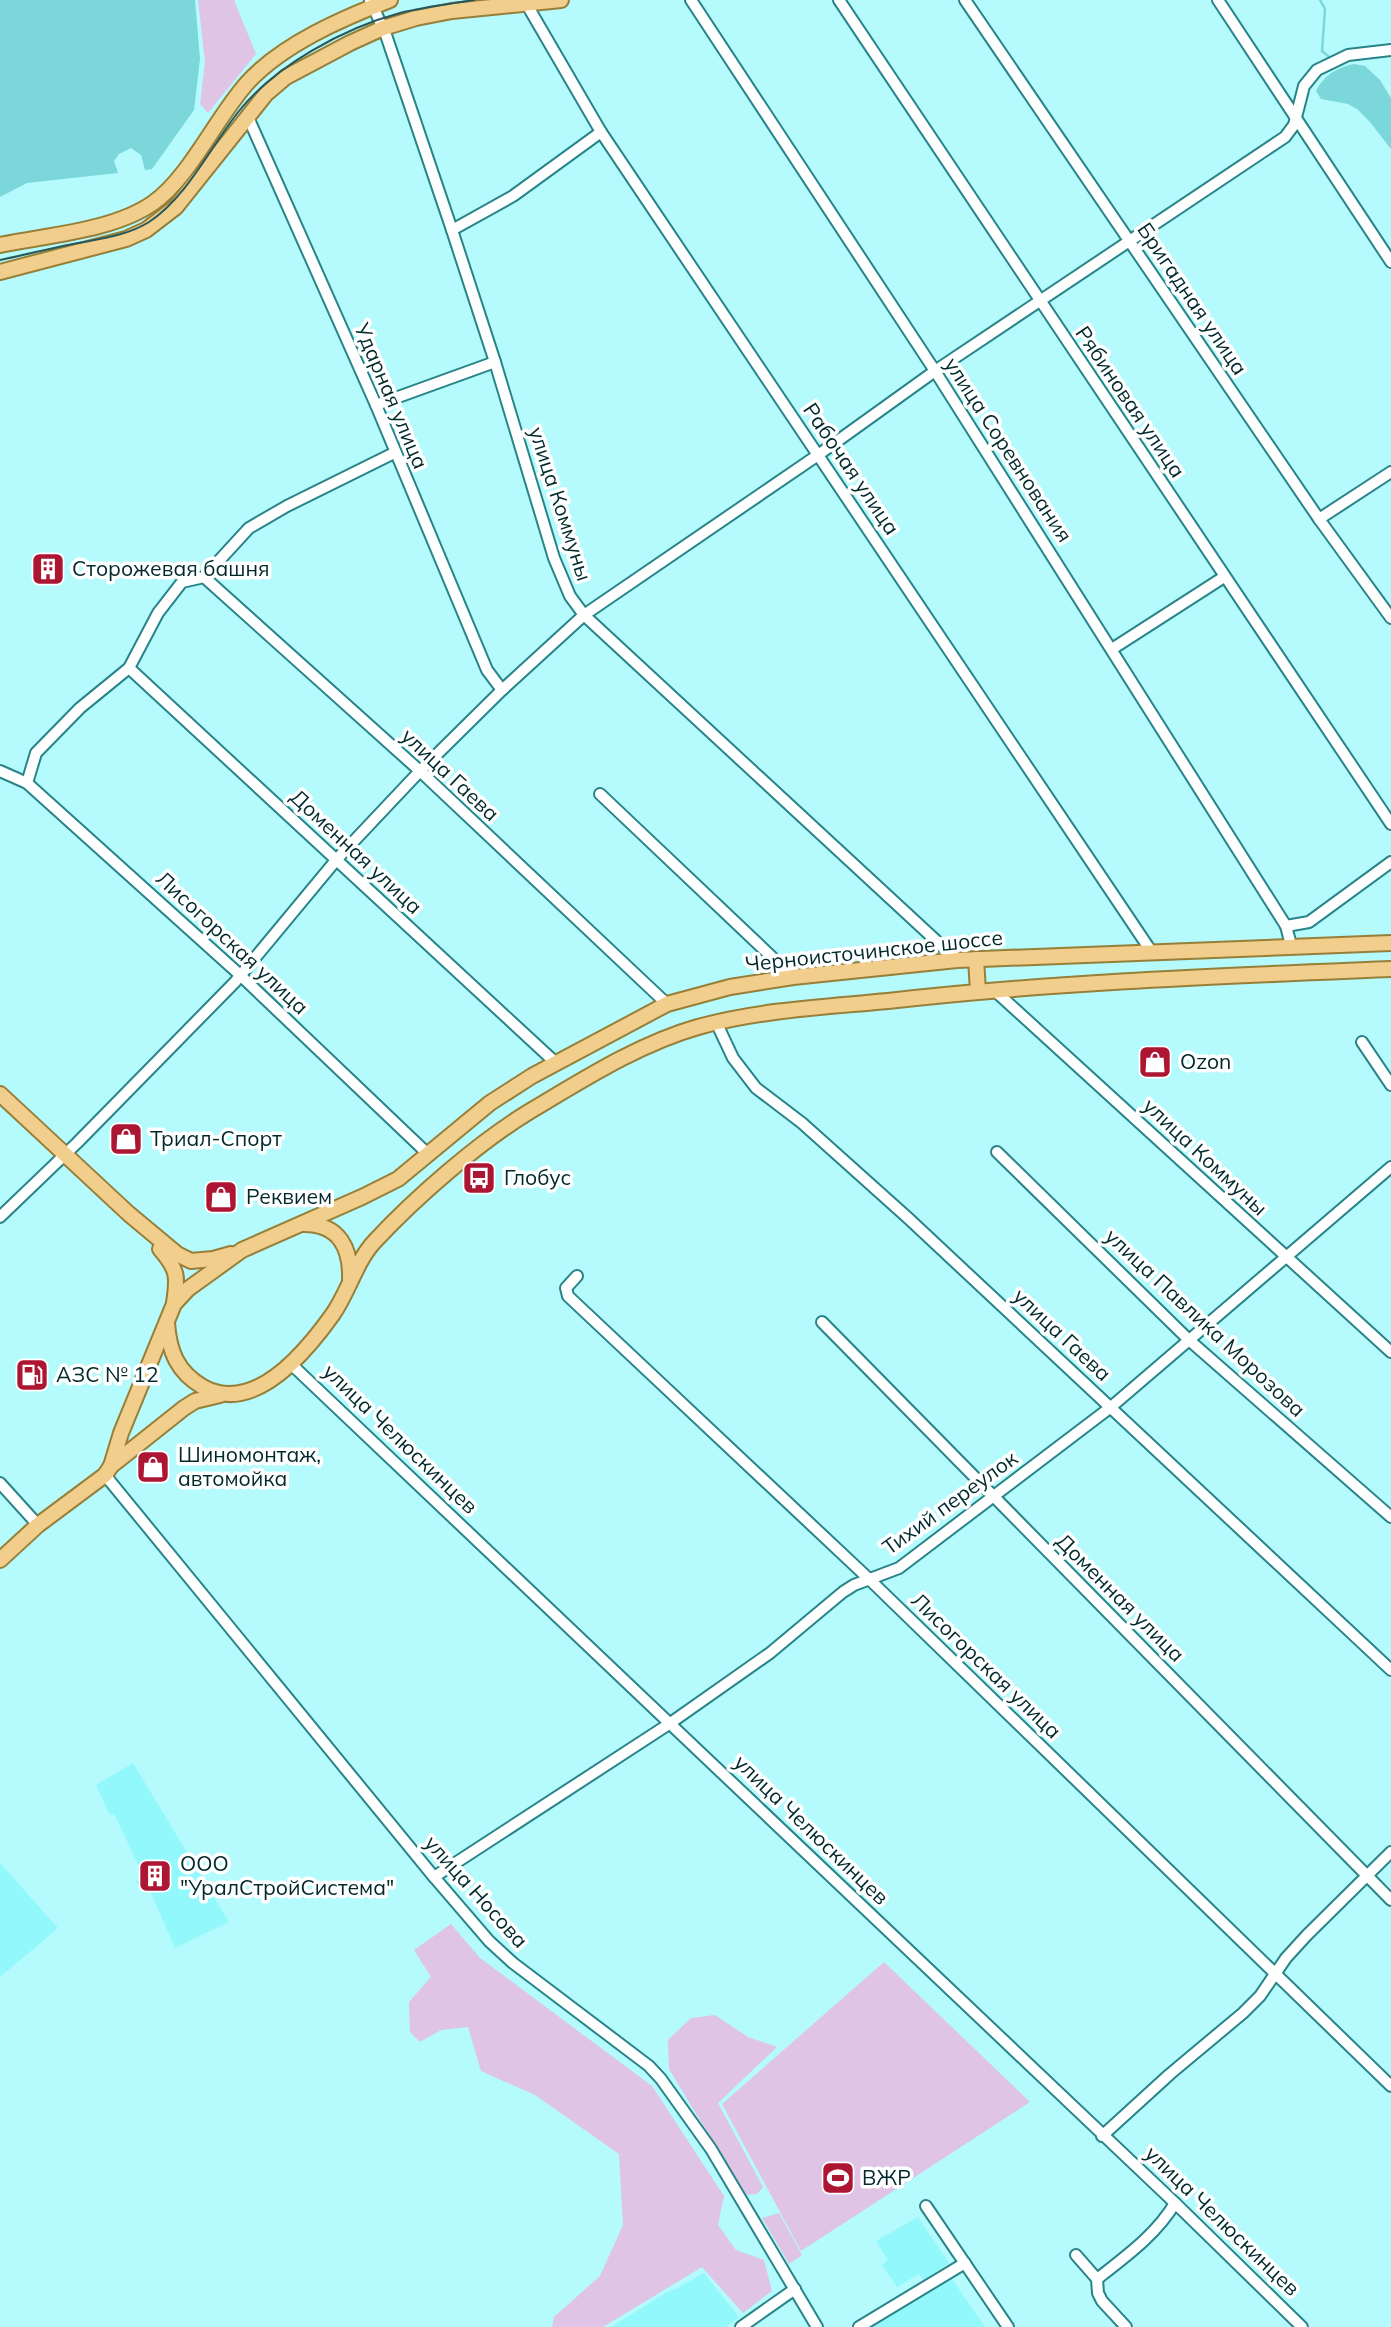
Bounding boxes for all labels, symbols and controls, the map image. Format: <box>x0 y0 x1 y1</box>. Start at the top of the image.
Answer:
street label: Бригадная улица <box>1132 217 1253 380</box>
street label: Ударная улица <box>349 318 434 472</box>
street label: Рябиновая улица <box>1070 321 1191 482</box>
street label: улица Соревнования <box>939 352 1078 547</box>
street label: Рабочая улица <box>798 398 906 539</box>
street label: улица Коммуны <box>524 423 598 584</box>
building icon: Сторожевая башня <box>29 550 67 588</box>
place label: Сторожевая башня <box>72 555 270 581</box>
street label: улица Гаева <box>396 722 505 826</box>
street label: Доменная улица <box>285 783 428 919</box>
street label: Лисогорская улица <box>151 865 314 1019</box>
street label: Черноисточинское шоссе <box>744 924 1004 976</box>
shop icon: Ozon <box>1136 1043 1174 1081</box>
place label: Ozon <box>1180 1048 1231 1074</box>
street label: улица Коммуны <box>1138 1092 1273 1220</box>
shop icon: Триал-Спорт <box>107 1120 145 1158</box>
place label: Триал-Спорт <box>150 1125 282 1151</box>
bus stop icon: Глобус <box>460 1159 498 1197</box>
place label: Глобус <box>504 1164 571 1190</box>
shop icon: Реквием <box>202 1178 240 1216</box>
place label: Реквием <box>246 1183 332 1209</box>
street label: улица Павлика Морозова <box>1100 1223 1311 1422</box>
street label: улица Гаева <box>1008 1282 1117 1386</box>
fuel station icon: АЗС № 12 <box>13 1356 51 1394</box>
street label: улица Челюскинцев <box>318 1358 483 1519</box>
place label: АЗС № 12 <box>56 1361 158 1387</box>
place label: Шиномонтаж, автомойка <box>178 1441 321 1491</box>
street label: Тихий переулок <box>877 1444 1023 1560</box>
shop icon: Шиномонтаж, автомойка <box>134 1448 172 1486</box>
street label: Доменная улица <box>1051 1528 1190 1667</box>
street label: Лисогорская улица <box>906 1587 1067 1744</box>
street label: улица Челюскинцев <box>729 1749 894 1910</box>
street label: улица Носова <box>419 1830 534 1953</box>
place label: ООО "УралСтройСистема" <box>180 1850 394 1900</box>
building icon: ООО "УралСтройСистема" <box>136 1857 174 1895</box>
street label: улица Челюскинцев <box>1140 2140 1305 2301</box>
sports icon: ВЖР <box>819 2159 857 2197</box>
place label: ВЖР <box>862 2164 911 2190</box>

